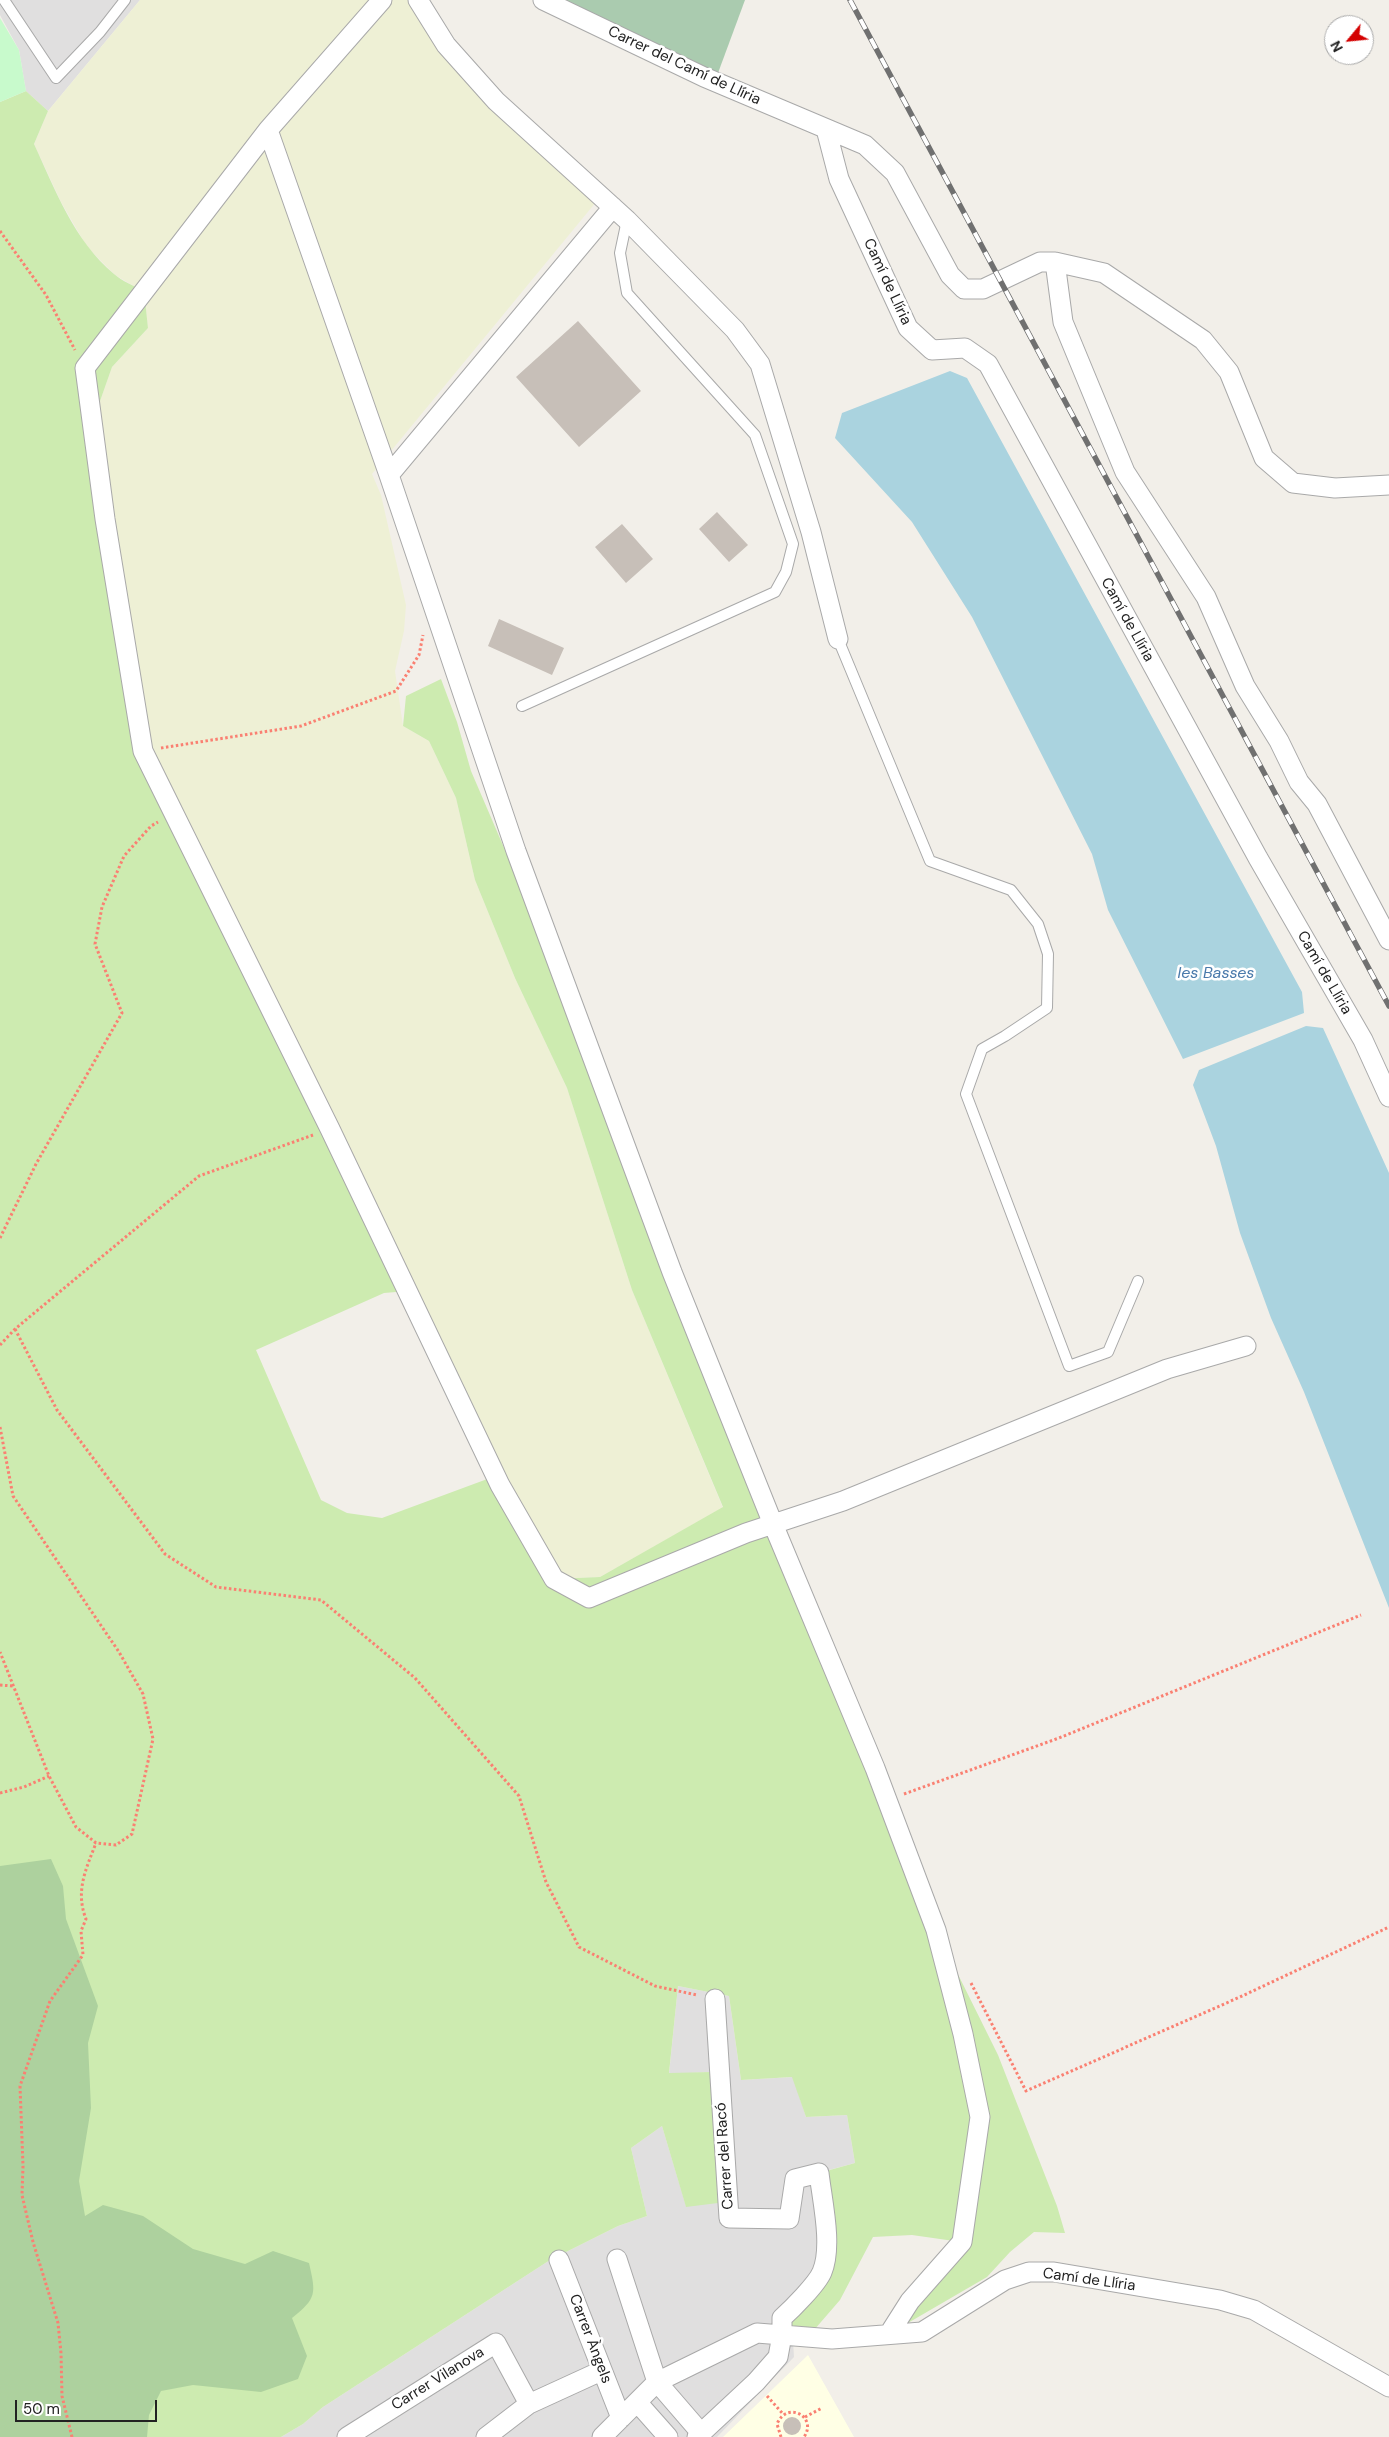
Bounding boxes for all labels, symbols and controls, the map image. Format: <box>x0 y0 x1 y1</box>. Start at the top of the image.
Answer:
north arrow <box>1324 15 1374 65</box>
street label: Carrer del Camí de Llíria <box>605 23 763 109</box>
text: N <box>1326 38 1347 55</box>
street label: Camí de Llíria <box>859 236 915 328</box>
street label: Camí de Llíria <box>1096 575 1158 665</box>
street label: Camí de Llíria <box>1293 928 1355 1018</box>
water label: les Basses <box>1178 964 1254 984</box>
street label: Carrer del Racó <box>712 2102 738 2210</box>
street label: Camí de Llíria <box>1041 2265 1137 2295</box>
street label: Carrer Àngels <box>565 2292 615 2386</box>
street label: Carrer Vilanova <box>388 2343 488 2415</box>
scale bar <box>18 2390 160 2422</box>
text: 50 m <box>23 2399 60 2419</box>

